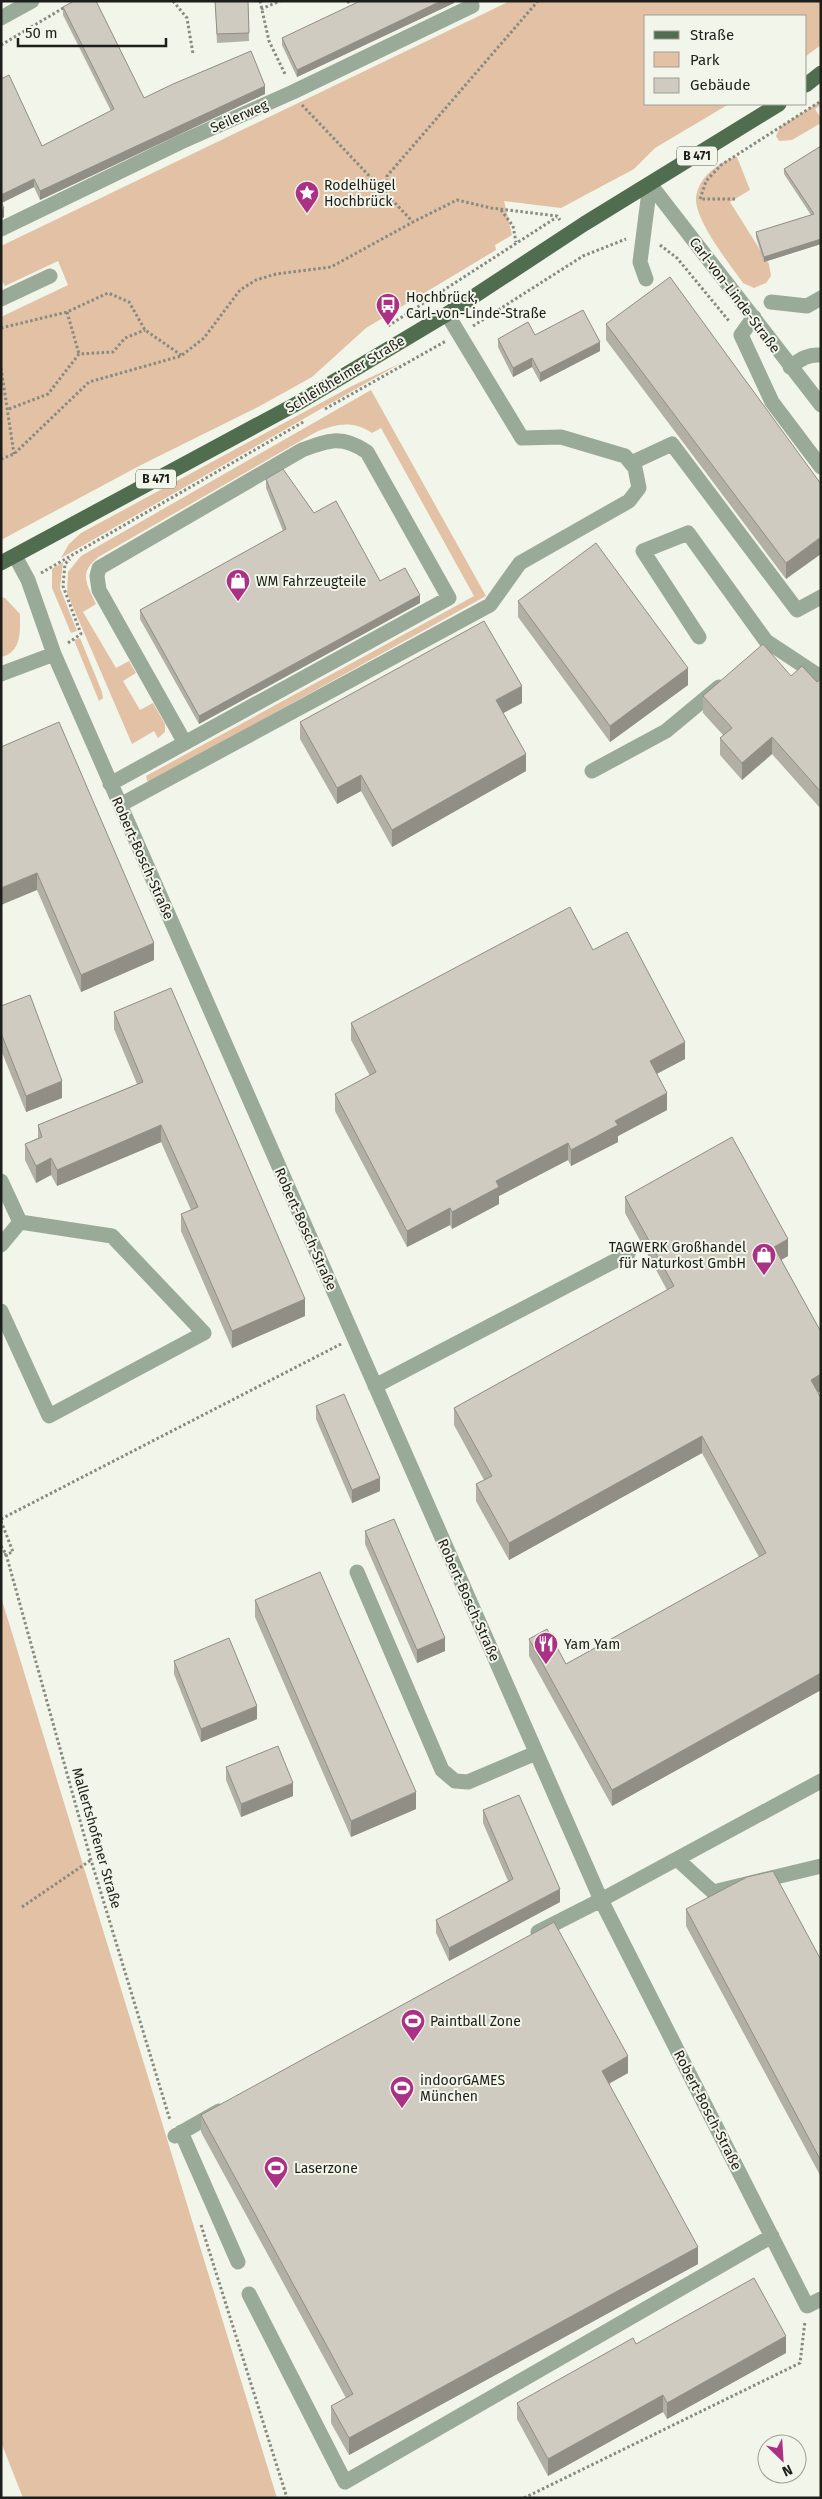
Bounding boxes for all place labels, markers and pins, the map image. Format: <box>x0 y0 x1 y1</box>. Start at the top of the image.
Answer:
place label: Rodelhügel Hochbrück <box>324 177 396 210</box>
place icon: Rodelhügel Hochbrück <box>294 180 320 214</box>
place label: Hochbrück, Carl-von-Linde-Straße <box>406 289 546 322</box>
bus stop icon: Hochbrück, Carl-von-Linde-Straße <box>375 292 401 326</box>
shop icon: WM Fahrzeugteile <box>225 568 251 602</box>
place label: WM Fahrzeugteile <box>256 573 366 590</box>
place label: TAGWERK Großhandel für Naturkost GmbH <box>609 1239 746 1272</box>
shop icon: TAGWERK Großhandel für Naturkost GmbH <box>751 1242 777 1276</box>
restaurant icon: Yam Yam <box>533 1631 559 1665</box>
place label: Yam Yam <box>564 1636 620 1653</box>
sports icon: Paintball Zone <box>400 2008 426 2042</box>
place label: Paintball Zone <box>430 2013 521 2030</box>
place label: indoorGAMES München <box>420 2072 505 2105</box>
sports icon: indoorGAMES München <box>389 2075 415 2109</box>
sports icon: Laserzone <box>263 2155 289 2189</box>
place label: Laserzone <box>294 2160 358 2177</box>

